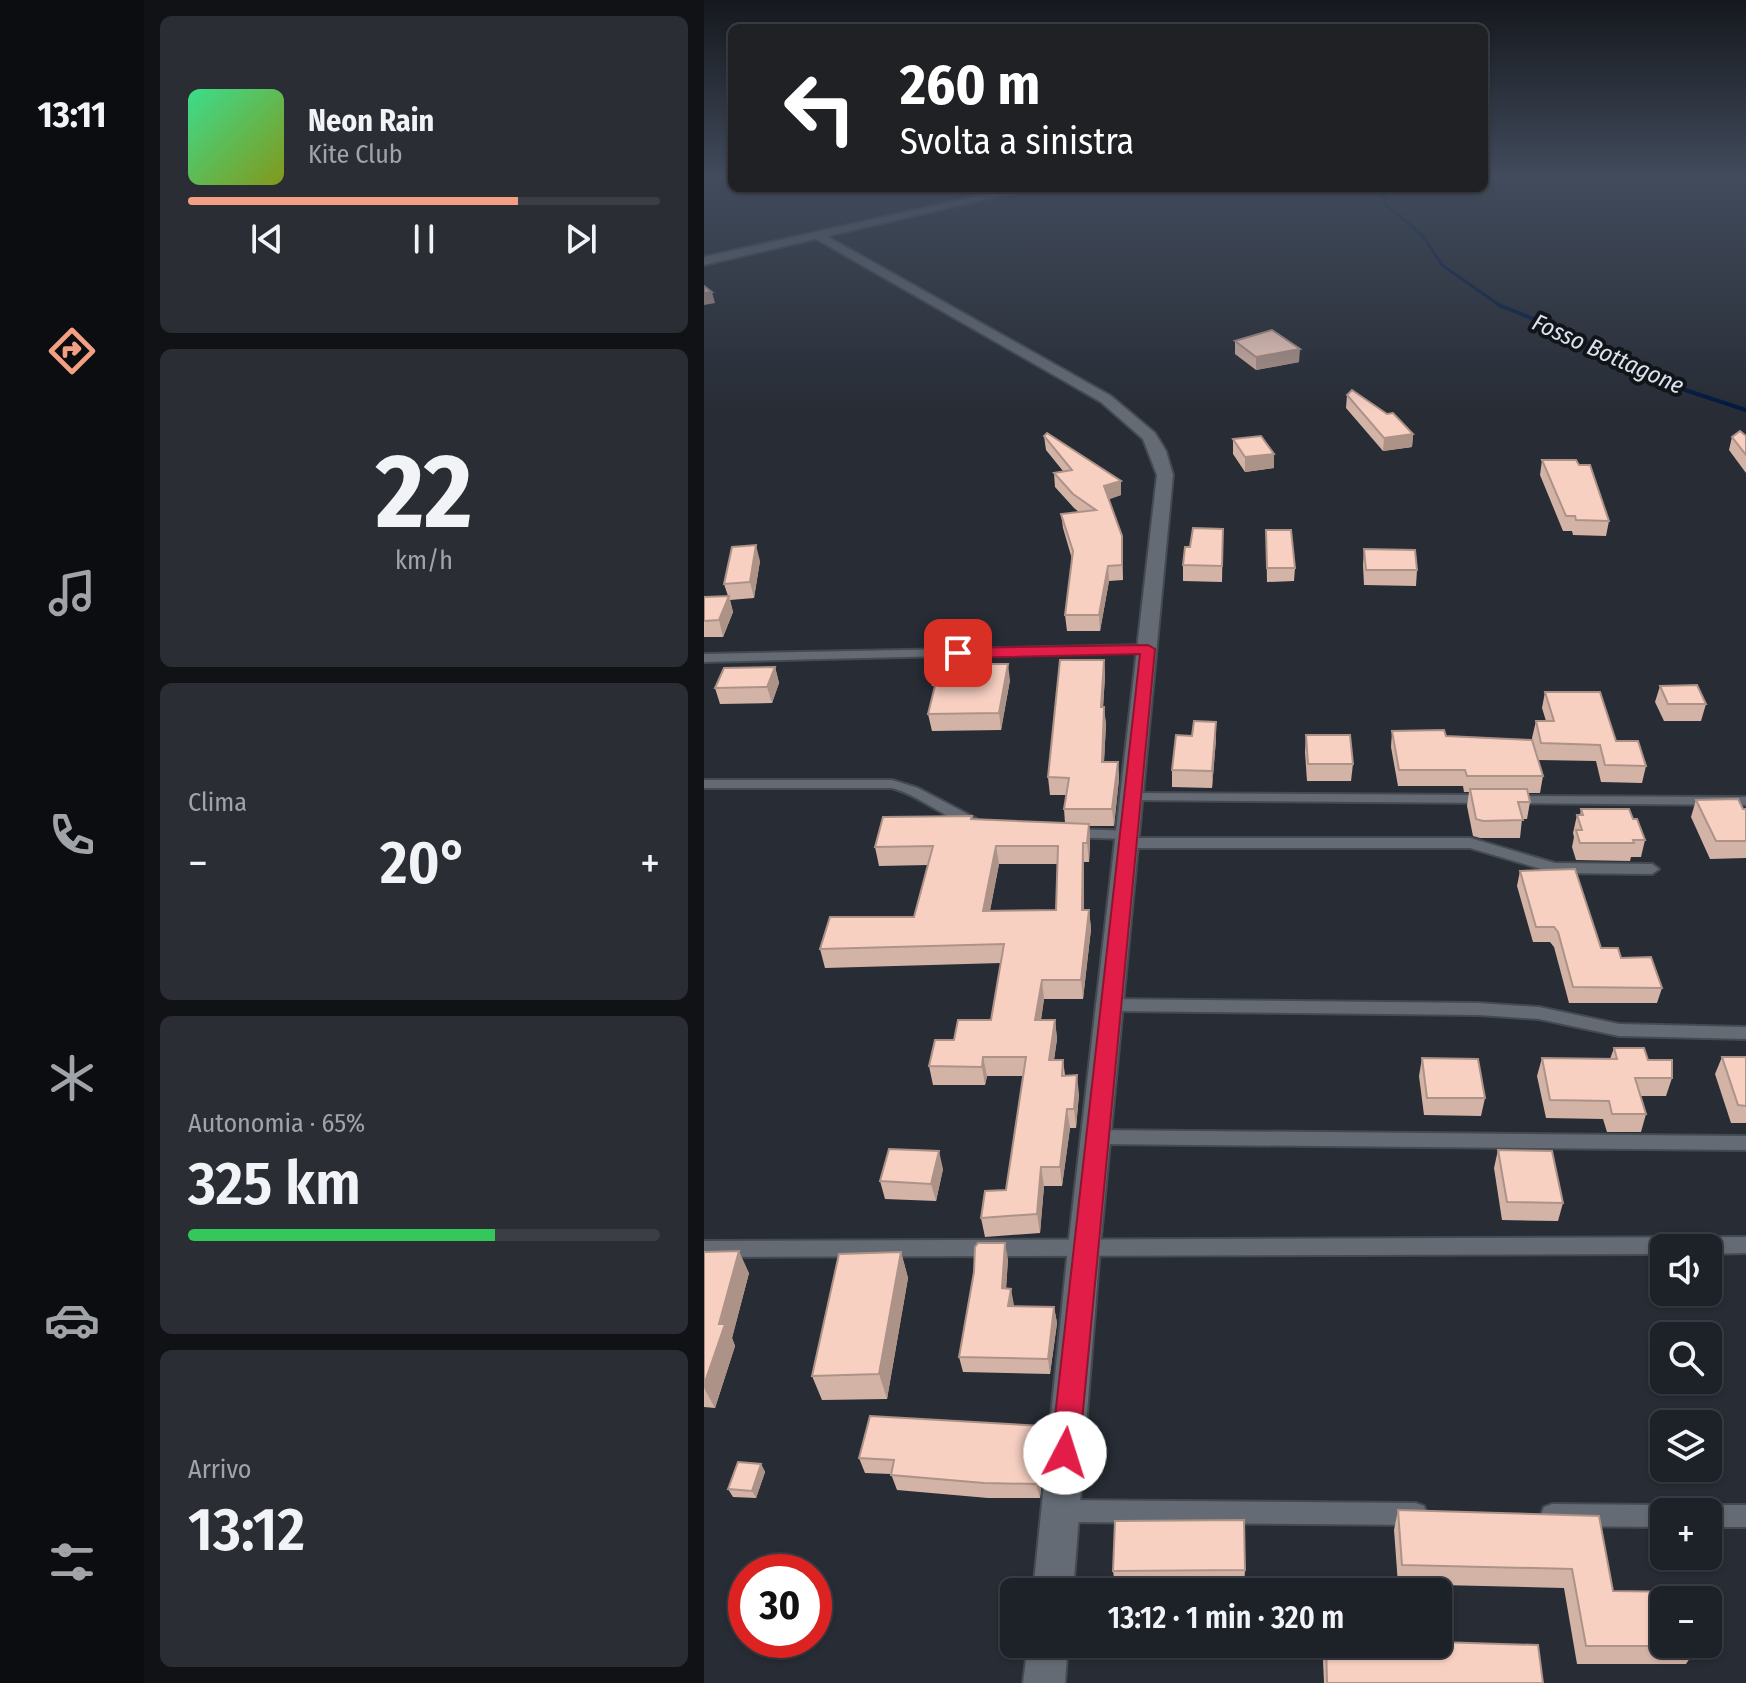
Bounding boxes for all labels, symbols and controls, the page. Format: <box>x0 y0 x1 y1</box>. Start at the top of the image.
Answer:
text: 260 m <box>900 52 1040 119</box>
icon: left <box>768 56 872 160</box>
text: 13:11 <box>37 93 107 137</box>
text: Neon Rain <box>308 103 434 139</box>
text: Svolta a sinistra <box>900 120 1134 164</box>
text: Kite Club <box>308 139 403 170</box>
icon: previous <box>245 217 289 261</box>
icon: pause <box>402 217 446 261</box>
icon: next <box>559 217 603 261</box>
water label: Fosso Bottagone <box>1528 308 1688 400</box>
icon: directions <box>44 323 100 379</box>
text: 22 <box>376 430 472 555</box>
text: km/h <box>395 545 453 576</box>
icon: music <box>44 565 100 621</box>
pin <box>924 619 992 687</box>
icon: arrive <box>936 631 980 675</box>
text: Clima <box>188 787 247 818</box>
icon: phone <box>44 807 100 863</box>
text: 20° <box>380 827 468 899</box>
text: − <box>188 837 208 890</box>
text: + <box>640 837 660 890</box>
icon: climate <box>44 1050 100 1106</box>
text: Autonomia · 65% <box>188 1108 365 1139</box>
text: 325 km <box>188 1148 361 1220</box>
map controls <box>1650 1234 1722 1658</box>
button: sound <box>1650 1234 1722 1306</box>
icon: car <box>44 1292 100 1348</box>
button: search <box>1650 1322 1722 1394</box>
button: layers <box>1650 1410 1722 1482</box>
position arrow <box>1023 1411 1107 1495</box>
text: Arrivo <box>188 1454 252 1485</box>
text: 13:12 <box>188 1494 305 1566</box>
button: + <box>1650 1498 1722 1570</box>
icon: filters <box>44 1534 100 1590</box>
speed limit sign: 30 <box>728 1554 832 1658</box>
button: − <box>1650 1586 1722 1658</box>
text: 13:12 · 1 min · 320 m <box>1108 1600 1344 1636</box>

